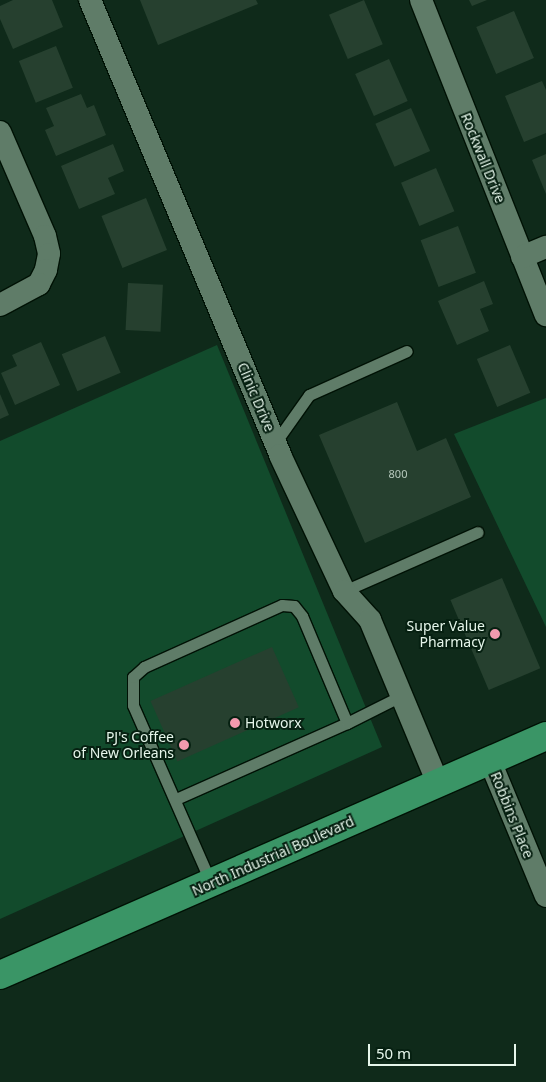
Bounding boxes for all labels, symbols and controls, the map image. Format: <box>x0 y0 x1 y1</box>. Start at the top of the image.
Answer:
street label: Rockwall Drive <box>457 110 509 206</box>
street label: Clinic Drive <box>234 360 278 434</box>
house number: 800 <box>389 467 407 481</box>
place label: Super Value Pharmacy <box>407 618 485 650</box>
marker: Super Value Pharmacy <box>489 628 501 640</box>
place label: Hotworx <box>245 715 302 731</box>
marker: Hotworx <box>229 717 241 729</box>
place label: PJ's Coffee of New Orleans <box>73 729 174 762</box>
marker: PJ's Coffee of New Orleans <box>178 739 190 751</box>
street label: Robbins Place <box>487 769 537 861</box>
street label: North Industrial Boulevard <box>189 813 357 899</box>
scale bar <box>371 1034 518 1066</box>
text: 50 m <box>376 1043 411 1063</box>

